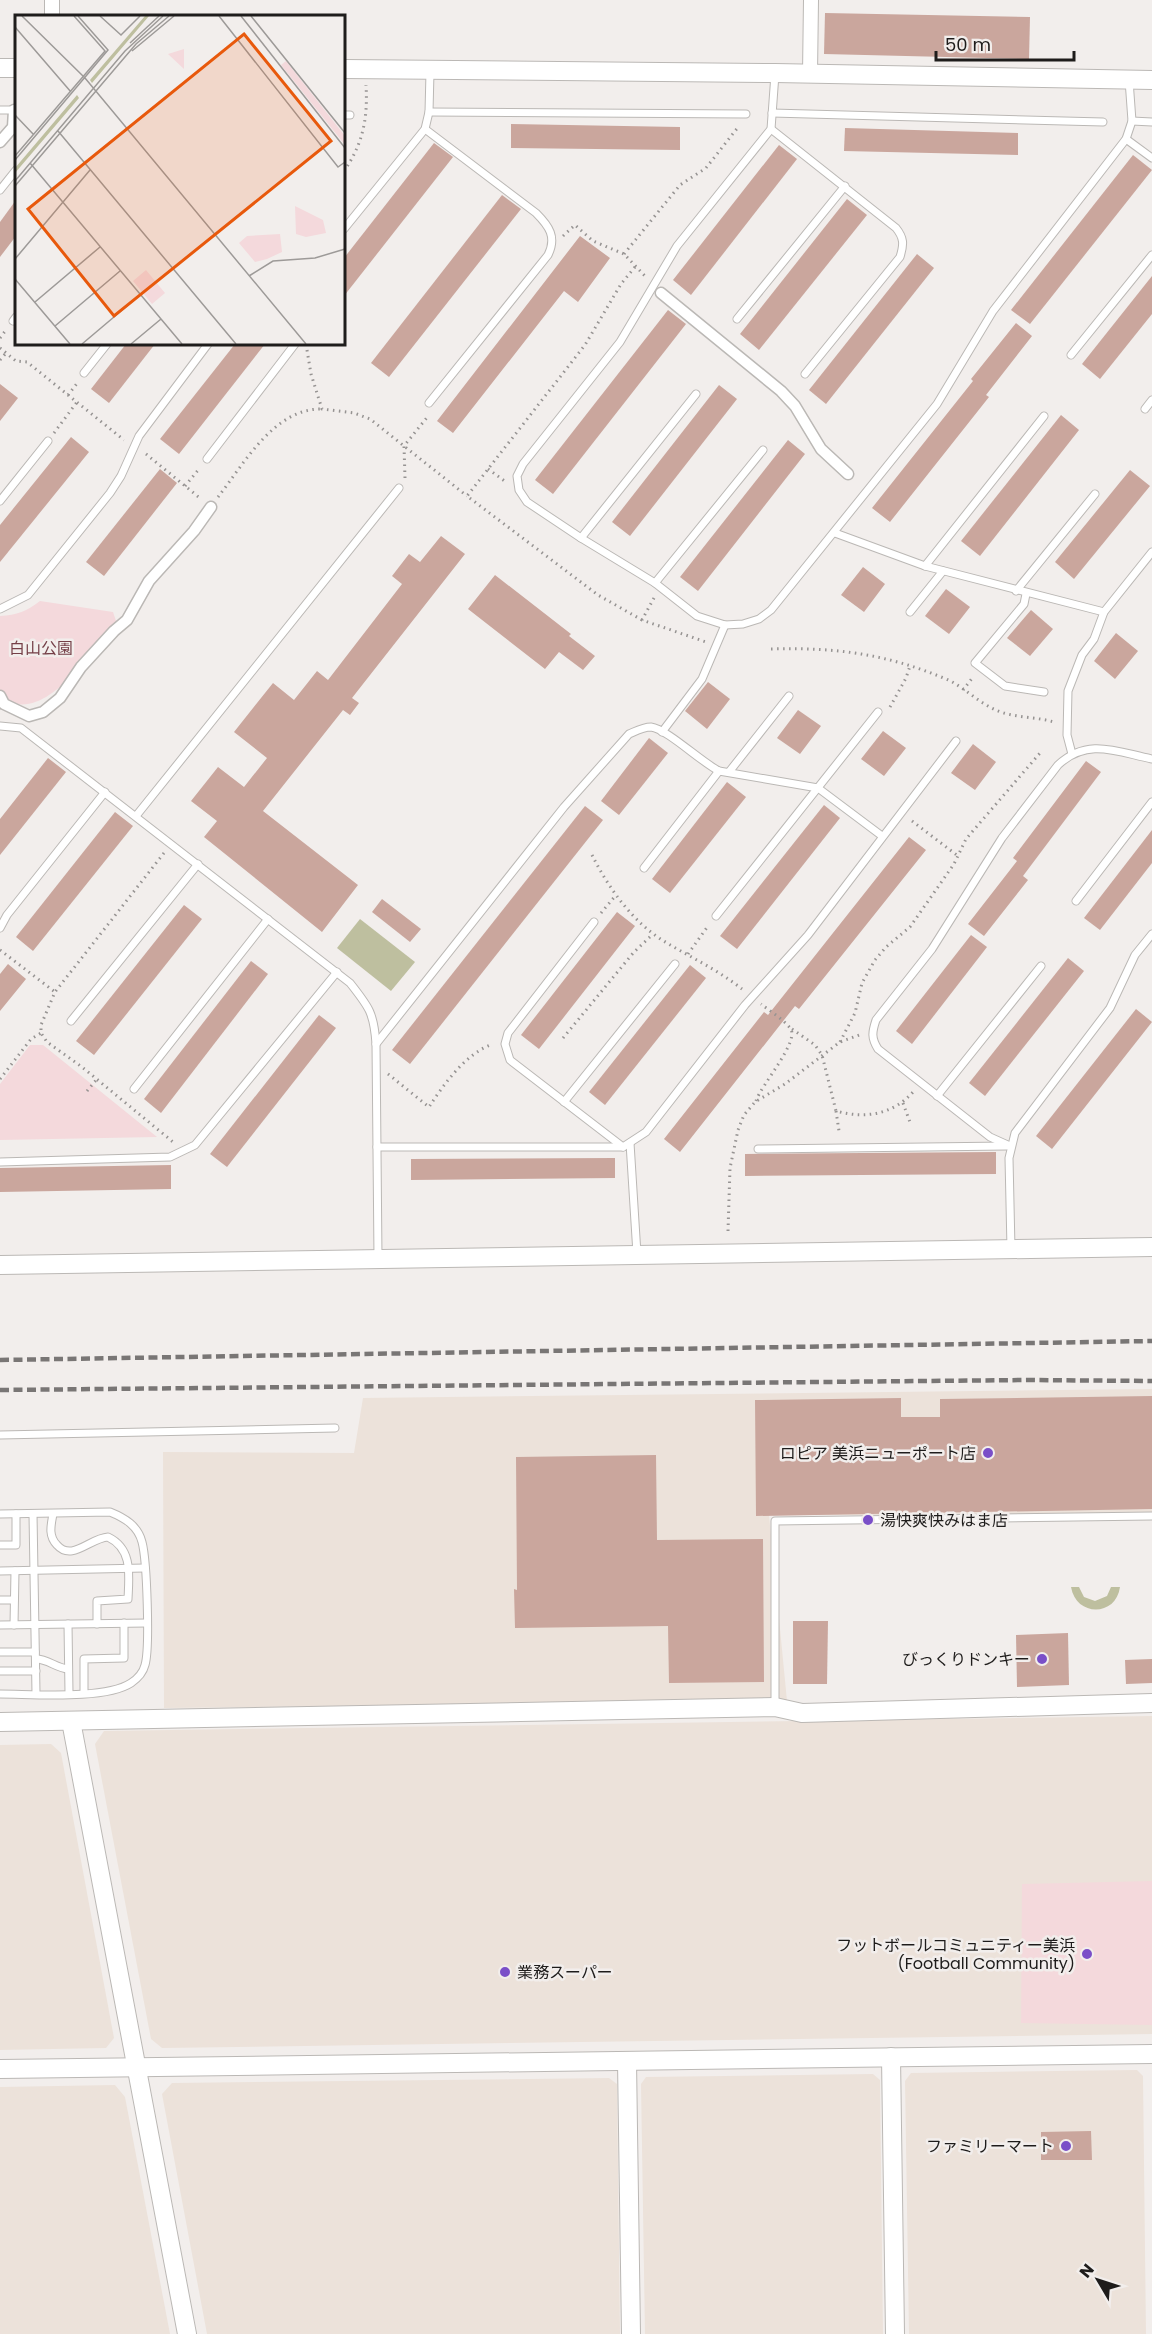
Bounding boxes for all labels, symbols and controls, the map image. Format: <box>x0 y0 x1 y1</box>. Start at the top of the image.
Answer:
inset map <box>15 15 345 345</box>
scale bar <box>936 24 1074 62</box>
text: 50 m <box>945 32 991 57</box>
park label: 白山公園 <box>9 637 73 660</box>
place label: ロピア 美浜ニューポート店 <box>780 1442 976 1465</box>
marker: ロピア 美浜ニューポート店 <box>981 1446 995 1460</box>
place label: 湯快爽快みはま店 <box>880 1509 1008 1532</box>
marker: 湯快爽快みはま店 <box>861 1513 875 1527</box>
place label: びっくりドンキー <box>902 1648 1030 1671</box>
marker: びっくりドンキー <box>1035 1652 1049 1666</box>
place label: フットボールコミュニティー美浜 (Football Community) <box>836 1934 1075 1975</box>
marker: フットボールコミュニティー美浜 (Football Community) <box>1080 1947 1094 1961</box>
place label: 業務スーパー <box>517 1961 613 1984</box>
marker: 業務スーパー <box>498 1965 512 1979</box>
place label: ファミリーマート <box>926 2135 1054 2158</box>
marker: ファミリーマート <box>1059 2139 1073 2153</box>
north arrow <box>1068 2250 1128 2310</box>
text: N <box>1074 2259 1099 2283</box>

